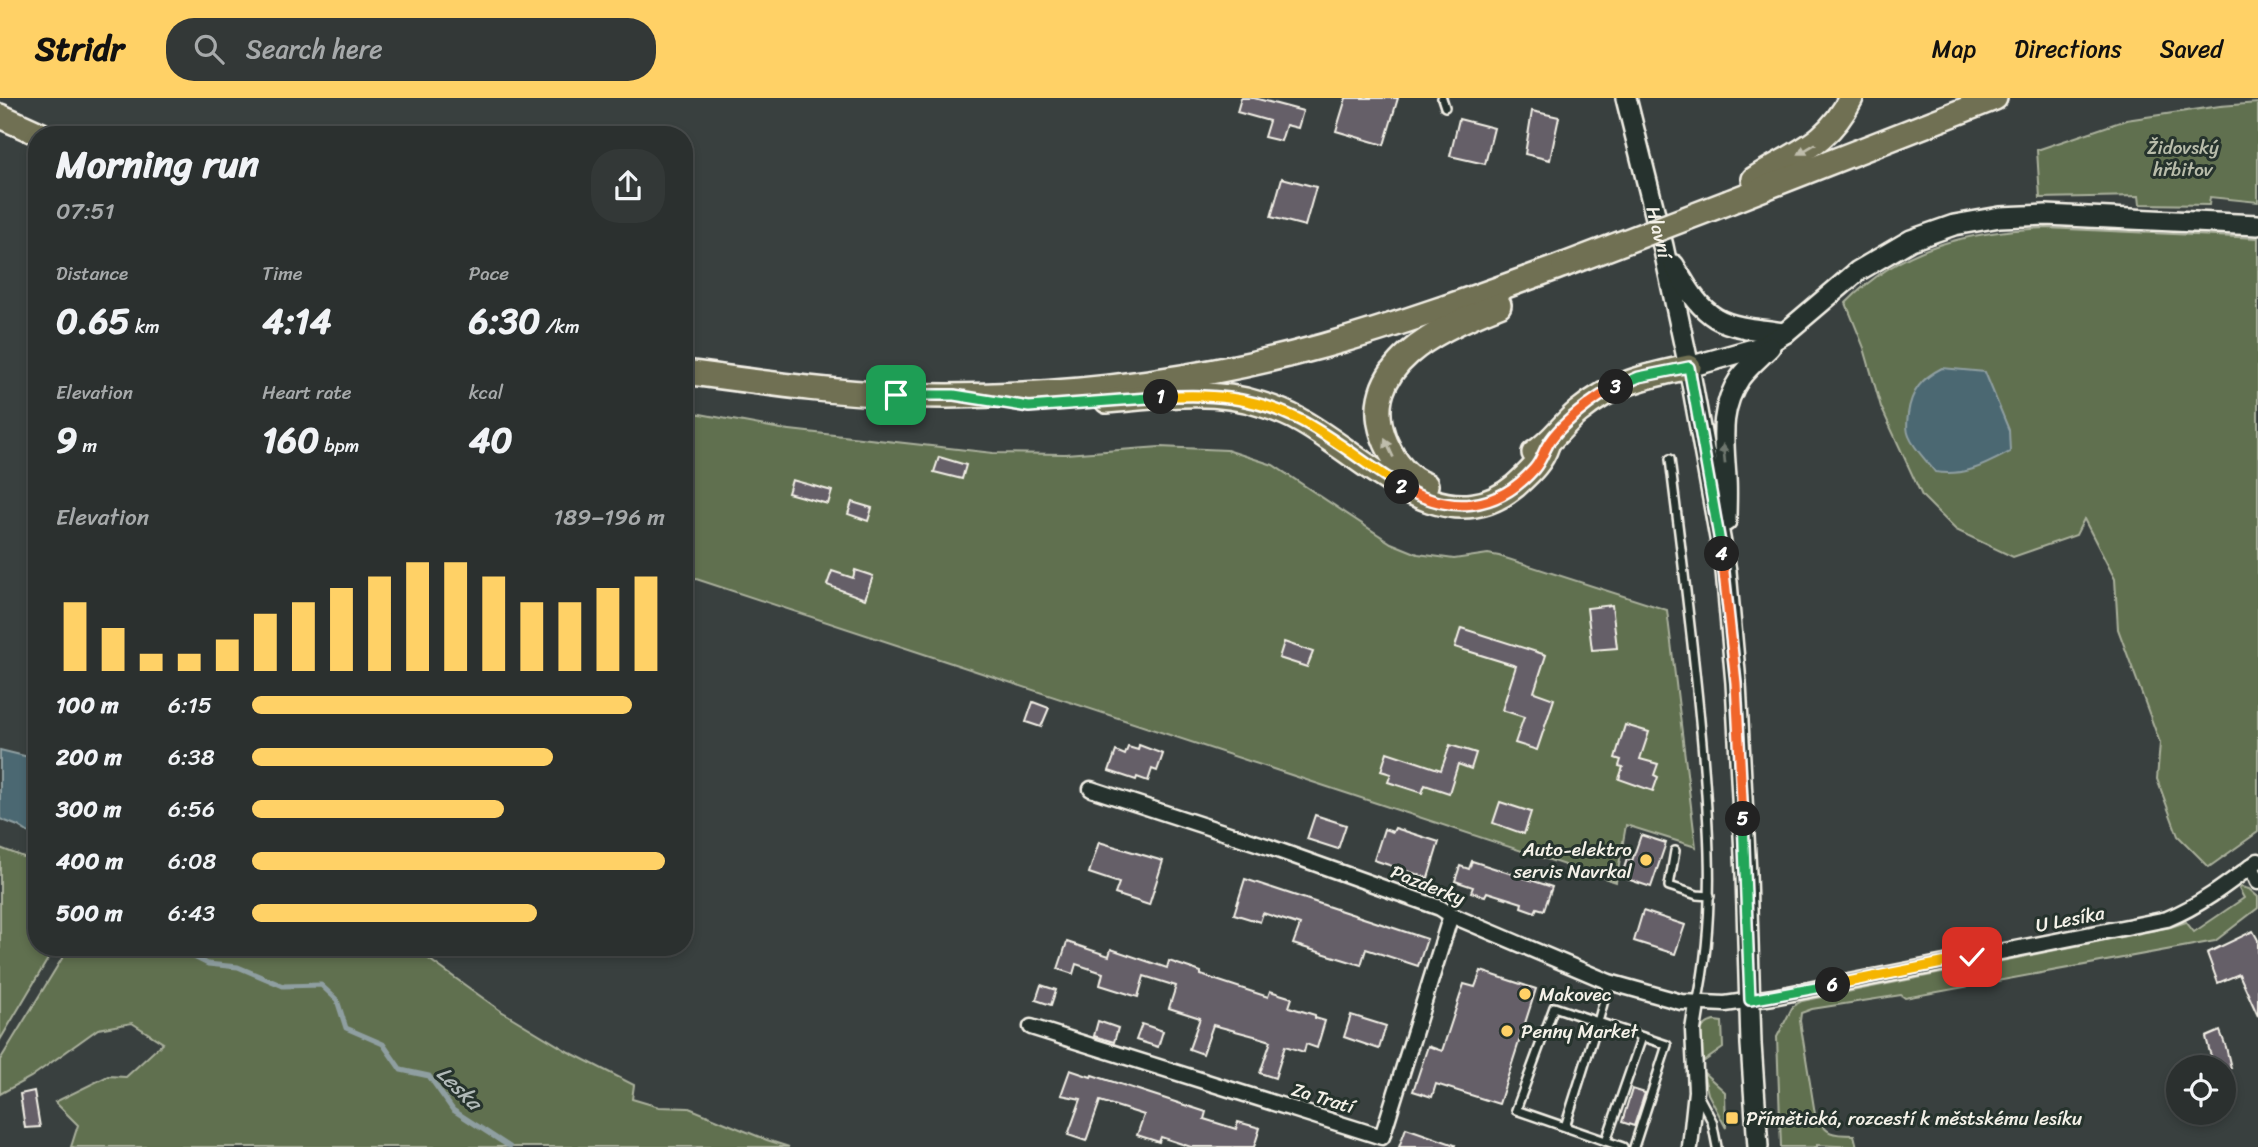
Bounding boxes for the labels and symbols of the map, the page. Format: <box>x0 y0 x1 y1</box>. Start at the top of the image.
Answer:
park label: Židovský hřbitov <box>2147 131 2219 186</box>
one-way arrow <box>1798 142 1817 155</box>
street label: Hlavní <box>1637 202 1682 264</box>
pin <box>866 365 926 425</box>
pin: 3 <box>1598 370 1634 404</box>
pin: 1 <box>1144 380 1178 414</box>
one-way arrow <box>1383 438 1395 458</box>
one-way arrow <box>1718 443 1729 465</box>
pin: 2 <box>1384 470 1420 504</box>
pin: 4 <box>1704 536 1740 572</box>
pin: 5 <box>1726 802 1760 836</box>
place label: Auto-elektro servis Navrkal <box>1513 833 1633 888</box>
marker: Auto-elektro servis Navrkal <box>1638 852 1654 868</box>
street label: Pazderky <box>1386 855 1470 915</box>
street label: U Lesíka <box>2033 896 2108 942</box>
pin <box>1942 927 2002 987</box>
pin: 6 <box>1815 968 1850 1002</box>
place label: Makovec <box>1539 978 1612 1011</box>
marker: Makovec <box>1517 986 1533 1002</box>
place label: Penny Market <box>1521 1015 1639 1048</box>
marker: Penny Market <box>1499 1023 1515 1039</box>
water label: Leska <box>427 1056 493 1121</box>
street label: Za Tratí <box>1288 1073 1361 1124</box>
place label: Přímětická, rozcestí k městskému lesíku <box>1746 1102 2082 1135</box>
marker: Přímětická, rozcestí k městskému lesíku <box>1724 1110 1740 1126</box>

